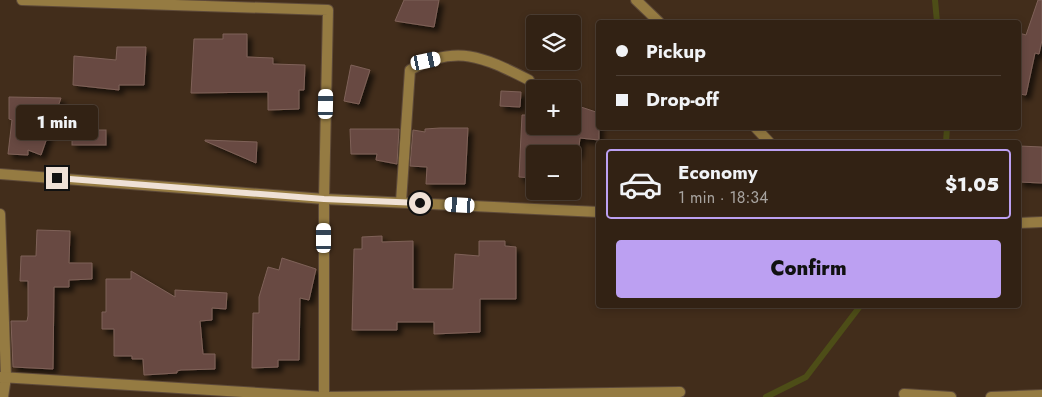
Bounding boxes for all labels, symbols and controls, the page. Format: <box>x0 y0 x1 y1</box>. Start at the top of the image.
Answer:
map controls <box>526 15 581 200</box>
button: layers <box>526 15 581 70</box>
text: Pickup <box>646 38 706 65</box>
car <box>409 51 442 71</box>
button: + <box>526 80 581 135</box>
text: Drop-off <box>646 86 719 113</box>
car <box>318 89 333 119</box>
callout: 1 min <box>16 106 98 140</box>
text: 1 min <box>37 111 77 134</box>
button: − <box>526 145 581 200</box>
text: Economy <box>678 159 758 186</box>
icon: car <box>618 162 663 207</box>
route end <box>46 167 68 189</box>
text: $1.05 <box>945 171 999 198</box>
text: 1 min · 18:34 <box>678 186 768 209</box>
route start <box>409 192 431 214</box>
car <box>444 197 475 213</box>
car <box>316 223 331 253</box>
button: Confirm <box>616 240 1001 298</box>

